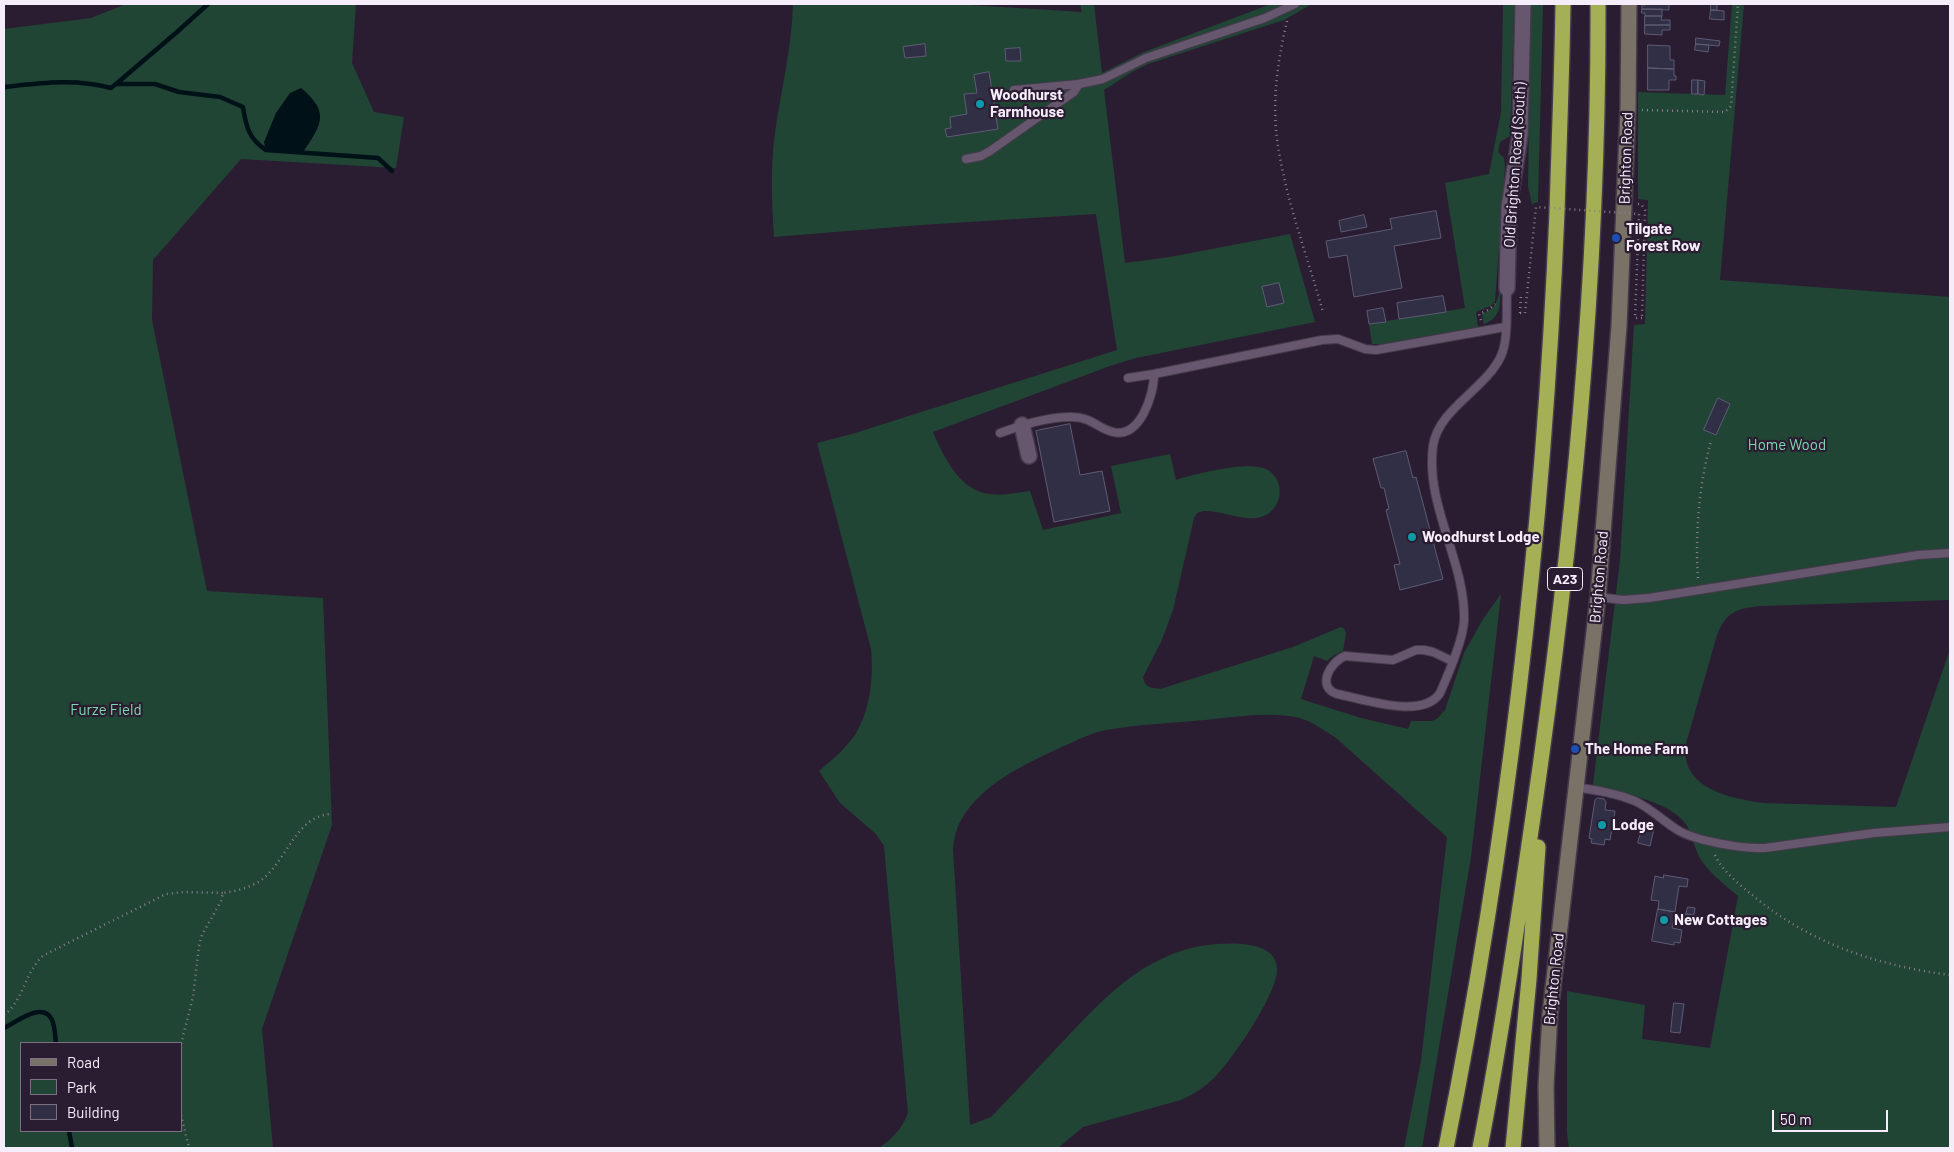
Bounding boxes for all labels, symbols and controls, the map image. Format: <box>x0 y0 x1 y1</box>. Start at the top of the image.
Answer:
street label: Old Brighton Road (South) <box>1500 82 1530 248</box>
place label: Woodhurst Farmhouse <box>990 86 1064 121</box>
marker: Woodhurst Farmhouse <box>974 98 986 110</box>
street label: Brighton Road <box>1615 111 1637 205</box>
place label: Tilgate Forest Row <box>1626 220 1701 255</box>
marker: Tilgate Forest Row <box>1610 232 1622 244</box>
park label: Home Wood <box>1748 436 1826 454</box>
place label: Woodhurst Lodge <box>1422 528 1540 546</box>
street label: Brighton Road <box>1586 530 1612 624</box>
marker: Woodhurst Lodge <box>1406 531 1418 543</box>
road number: A23 <box>1548 568 1582 590</box>
park label: Furze Field <box>70 701 142 719</box>
place label: The Home Farm <box>1585 740 1688 758</box>
marker: The Home Farm <box>1569 743 1581 755</box>
place label: Lodge <box>1612 816 1654 834</box>
marker: Lodge <box>1596 819 1608 831</box>
place label: New Cottages <box>1674 911 1767 929</box>
marker: New Cottages <box>1658 914 1670 926</box>
street label: Brighton Road <box>1540 932 1568 1026</box>
legend <box>20 1042 182 1132</box>
text: Road <box>67 1053 100 1071</box>
text: Park <box>67 1078 96 1096</box>
scale bar <box>1774 1100 1890 1132</box>
text: Building <box>67 1103 120 1121</box>
text: 50 m <box>1780 1110 1812 1128</box>

